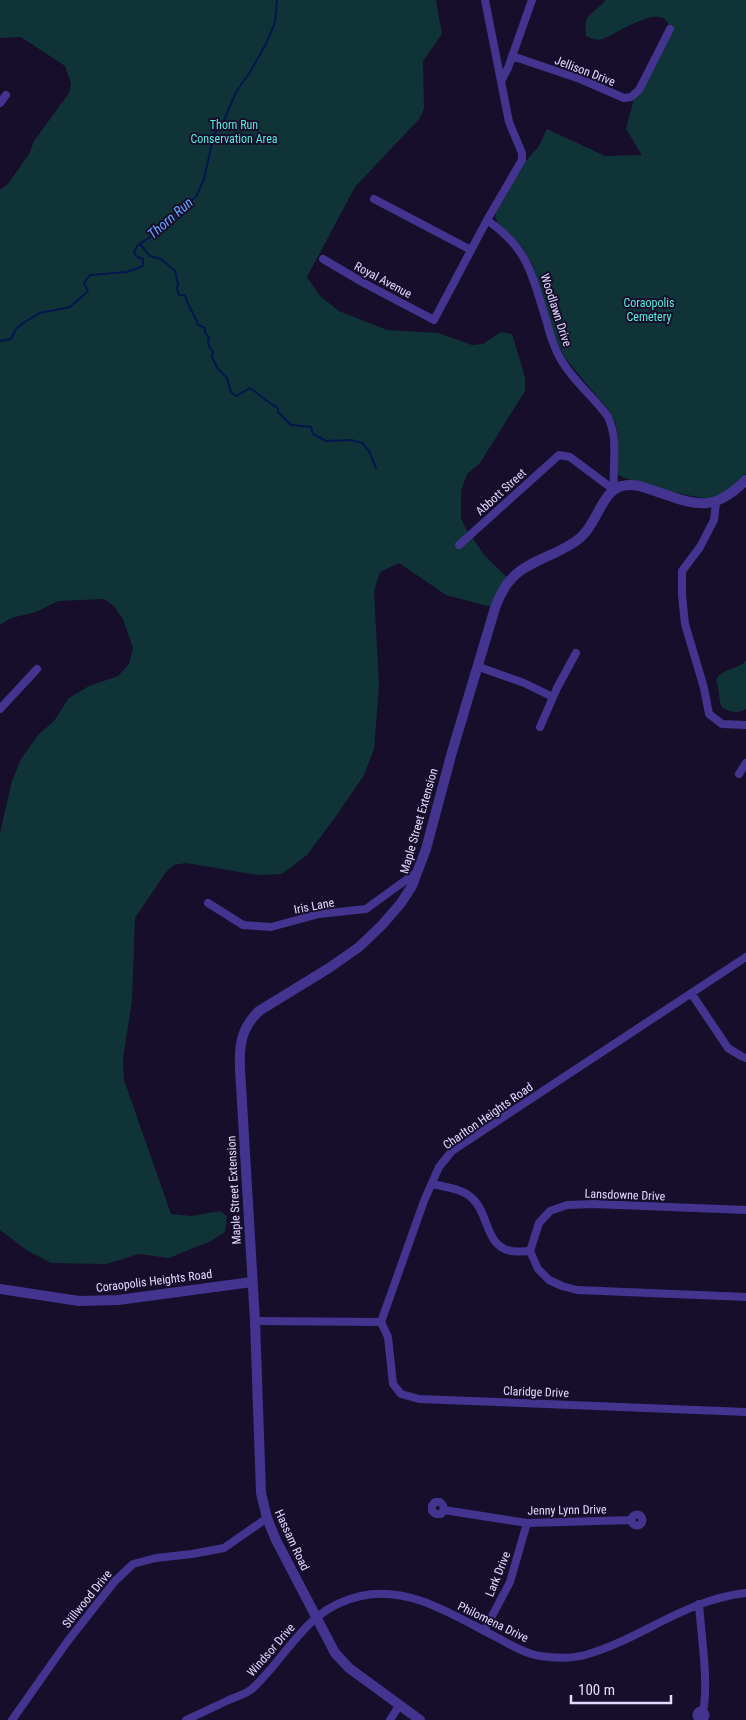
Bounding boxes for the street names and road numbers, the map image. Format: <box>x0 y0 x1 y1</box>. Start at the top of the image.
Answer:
street label: Jellison Drive <box>553 53 618 89</box>
street label: Royal Avenue <box>352 259 414 301</box>
street label: Woodlawn Drive <box>538 272 574 349</box>
street label: Abbott Street <box>473 466 529 518</box>
street label: Maple Street Extension <box>397 766 441 875</box>
street label: Iris Lane <box>293 895 336 917</box>
street label: Charlton Heights Road <box>440 1080 536 1152</box>
street label: Maple Street Extension <box>224 1135 244 1245</box>
street label: Lansdowne Drive <box>584 1187 666 1203</box>
street label: Coraopolis Heights Road <box>95 1267 213 1295</box>
street label: Claridge Drive <box>503 1384 570 1400</box>
street label: Jenny Lynn Drive <box>527 1502 607 1518</box>
street label: Hassam Road <box>272 1507 312 1573</box>
street label: Lark Drive <box>483 1549 513 1599</box>
street label: Stillwood Drive <box>59 1567 115 1631</box>
street label: Philomena Drive <box>455 1599 531 1645</box>
street label: Windsor Drive <box>244 1620 298 1679</box>

